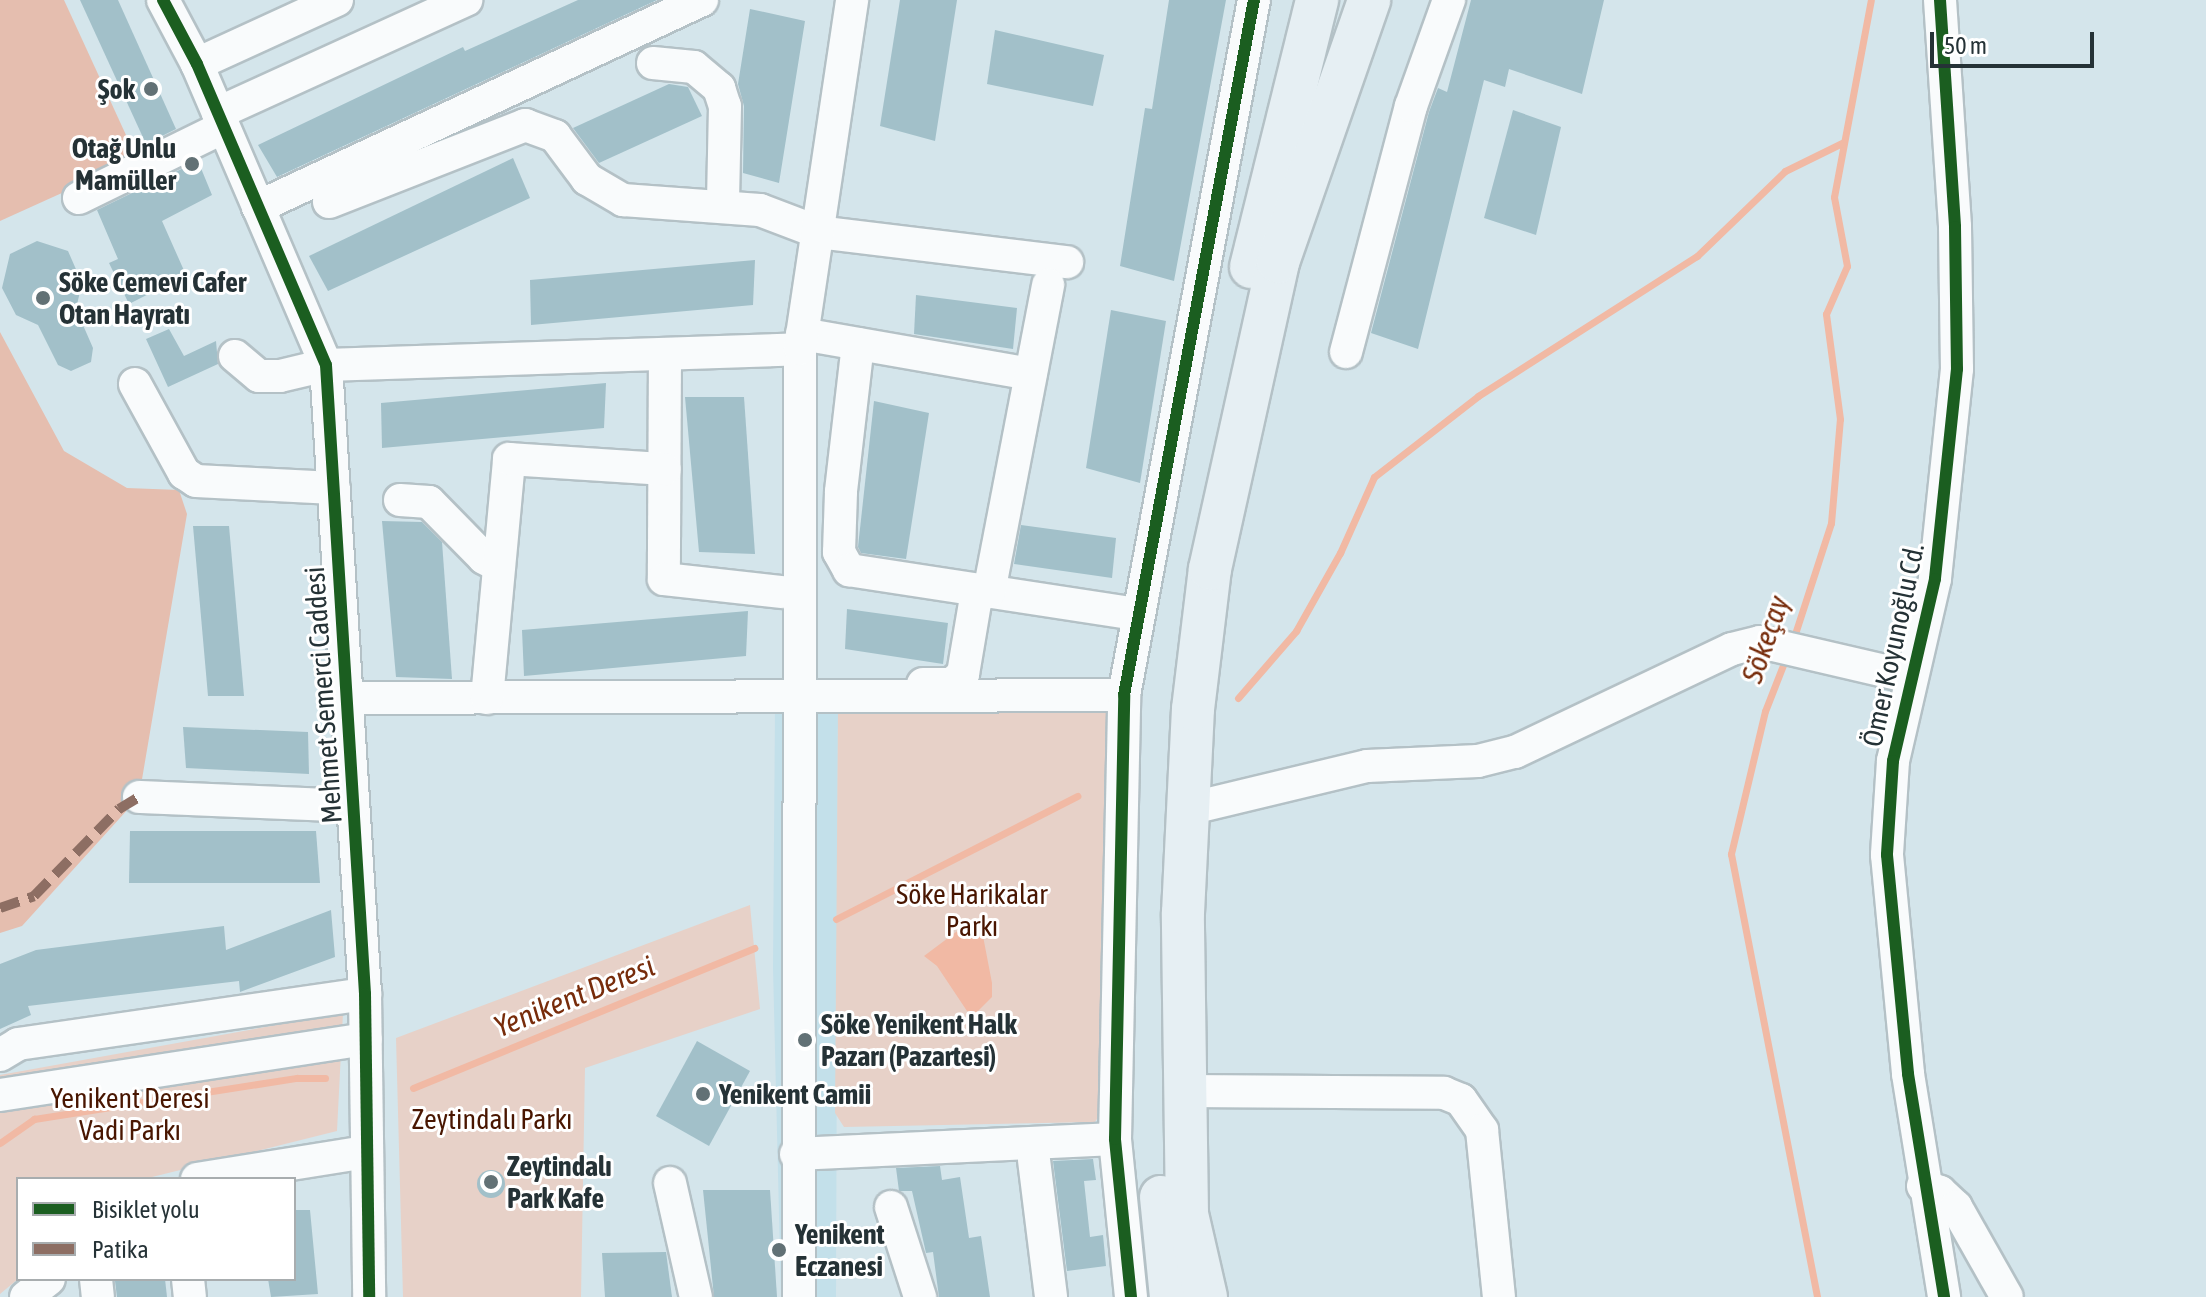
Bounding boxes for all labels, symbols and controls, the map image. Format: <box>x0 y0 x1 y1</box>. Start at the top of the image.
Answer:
scale bar <box>1934 16 2098 66</box>
text: 50 m <box>1944 32 1987 59</box>
place label: Şok <box>98 72 135 106</box>
marker: Şok <box>142 80 160 98</box>
place label: Otağ Unlu Mamüller <box>72 131 176 197</box>
marker: Otağ Unlu Mamüller <box>183 155 201 173</box>
place label: Söke Cemevi Cafer Otan Hayratı <box>59 265 246 331</box>
marker: Söke Cemevi Cafer Otan Hayratı <box>34 289 52 307</box>
street label: Ömer Koyunoğlu Cd. <box>1855 540 1931 750</box>
street label: Mehmet Semerci Caddesi <box>297 566 349 824</box>
water label: Sökeçay <box>1733 591 1797 687</box>
park label: Söke Harikalar Parkı <box>896 877 1048 943</box>
water label: Yenikent Deresi <box>489 948 659 1044</box>
place label: Söke Yenikent Halk Pazarı (Pazartesi) <box>821 1007 1017 1073</box>
marker: Söke Yenikent Halk Pazarı (Pazartesi) <box>796 1031 814 1049</box>
place label: Yenikent Camii <box>719 1077 871 1111</box>
park label: Yenikent Deresi Vadi Parkı <box>50 1081 210 1147</box>
marker: Yenikent Camii <box>694 1085 712 1103</box>
park label: Zeytindalı Parkı <box>412 1102 572 1136</box>
place label: Zeytindalı Park Kafe <box>507 1149 612 1215</box>
marker: Zeytindalı Park Kafe <box>482 1173 500 1191</box>
legend <box>16 1177 296 1281</box>
text: Bisiklet yolu <box>92 1196 200 1223</box>
place label: Yenikent Eczanesi <box>795 1217 885 1283</box>
text: Patika <box>92 1236 149 1263</box>
marker: Yenikent Eczanesi <box>770 1241 788 1259</box>

